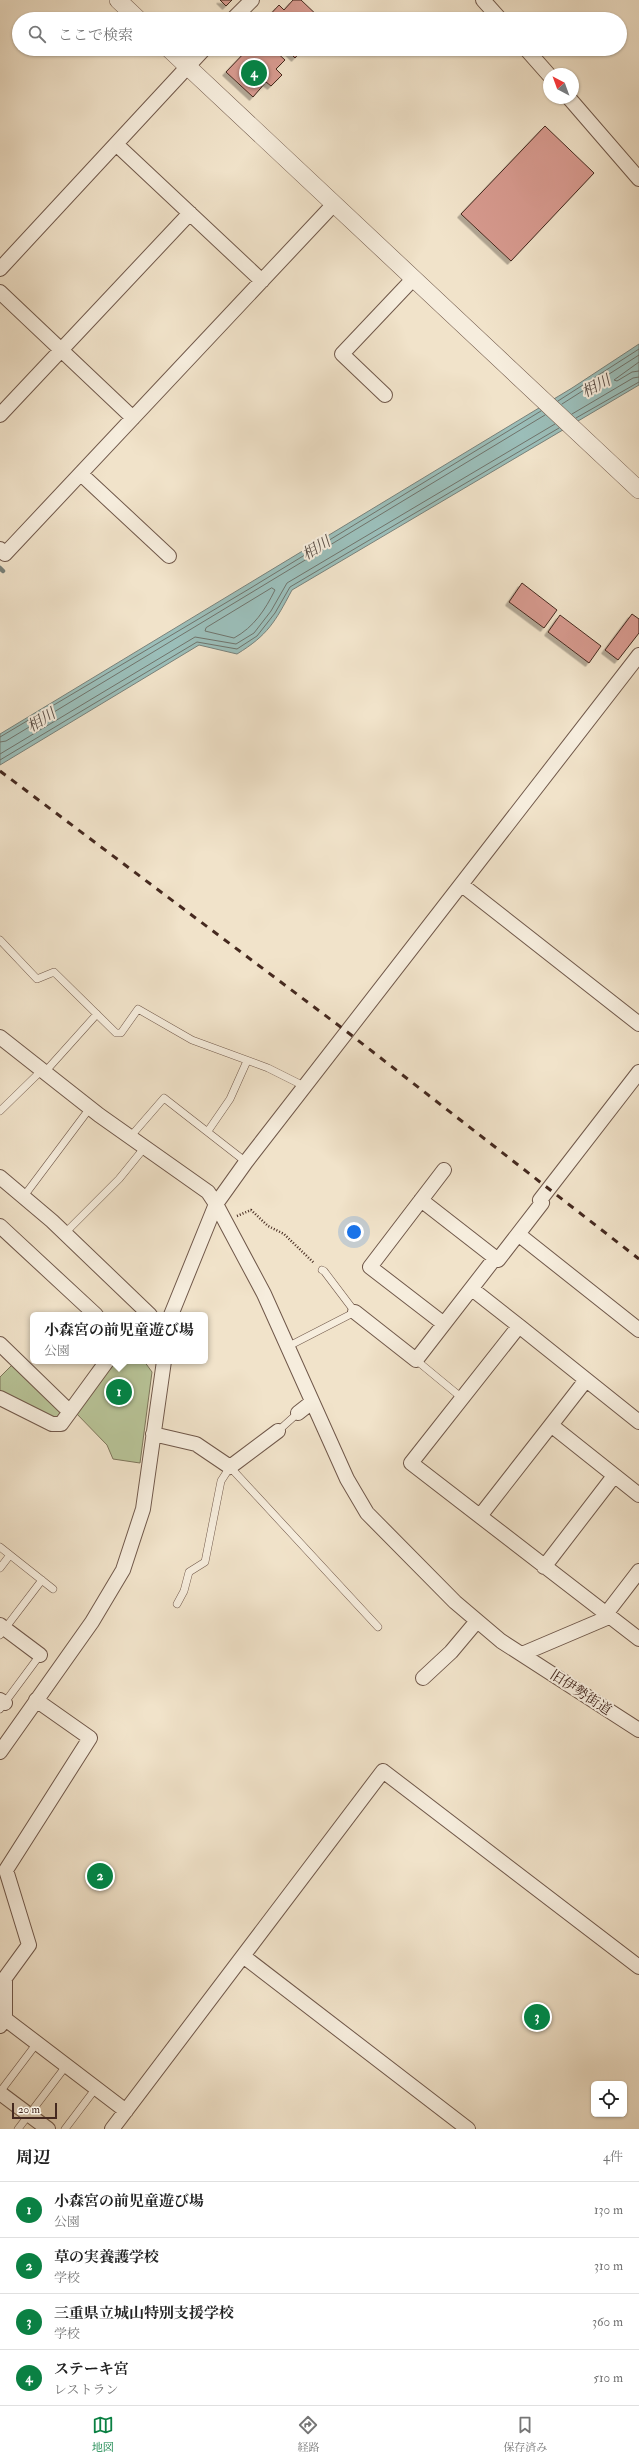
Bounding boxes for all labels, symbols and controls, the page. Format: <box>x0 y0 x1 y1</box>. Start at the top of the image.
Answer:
search box <box>12 12 627 56</box>
icon: search <box>26 23 48 45</box>
text: ここで検索 <box>58 26 133 45</box>
pin: 4 <box>241 58 267 88</box>
north arrow <box>543 68 579 104</box>
water label: 相川 <box>579 370 616 402</box>
water label: 相川 <box>299 531 336 564</box>
water label: 相川 <box>24 703 61 736</box>
your location <box>344 1222 364 1242</box>
popup <box>30 1312 208 1364</box>
text: 小森宮の前児童遊び場 <box>44 1321 194 1340</box>
text: 公園 <box>44 1343 70 1359</box>
pin: 1 <box>106 1377 132 1407</box>
street label: 旧伊勢街道 <box>547 1666 615 1719</box>
pin: 2 <box>87 1861 113 1891</box>
pin: 3 <box>524 2002 550 2032</box>
map controls <box>591 2081 627 2117</box>
button: locate <box>591 2081 627 2117</box>
scale bar <box>12 2101 57 2120</box>
text: 20 m <box>18 2103 40 2116</box>
text: 周辺 <box>16 2147 50 2168</box>
text: 4件 <box>603 2149 623 2165</box>
text: 小森宮の前児童遊び場 <box>54 2192 204 2211</box>
text: 1 <box>27 2202 31 2218</box>
text: 130 m <box>594 2202 623 2218</box>
text: 公園 <box>54 2214 80 2230</box>
text: 草の実養護学校 <box>54 2248 159 2267</box>
text: 2 <box>26 2258 32 2274</box>
text: 310 m <box>594 2258 623 2274</box>
text: 学校 <box>54 2270 80 2286</box>
text: 三重県立城山特別支援学校 <box>54 2304 234 2323</box>
text: 3 <box>27 2314 32 2330</box>
text: 360 m <box>592 2314 623 2330</box>
text: 学校 <box>54 2326 80 2342</box>
text: ステーキ宮 <box>54 2360 129 2379</box>
text: 4 <box>25 2370 33 2386</box>
text: 510 m <box>593 2370 623 2386</box>
text: レストラン <box>54 2382 119 2398</box>
tab: 地図 <box>92 2414 114 2454</box>
tab: 経路 <box>297 2414 319 2454</box>
tab: 保存済み <box>503 2414 547 2454</box>

